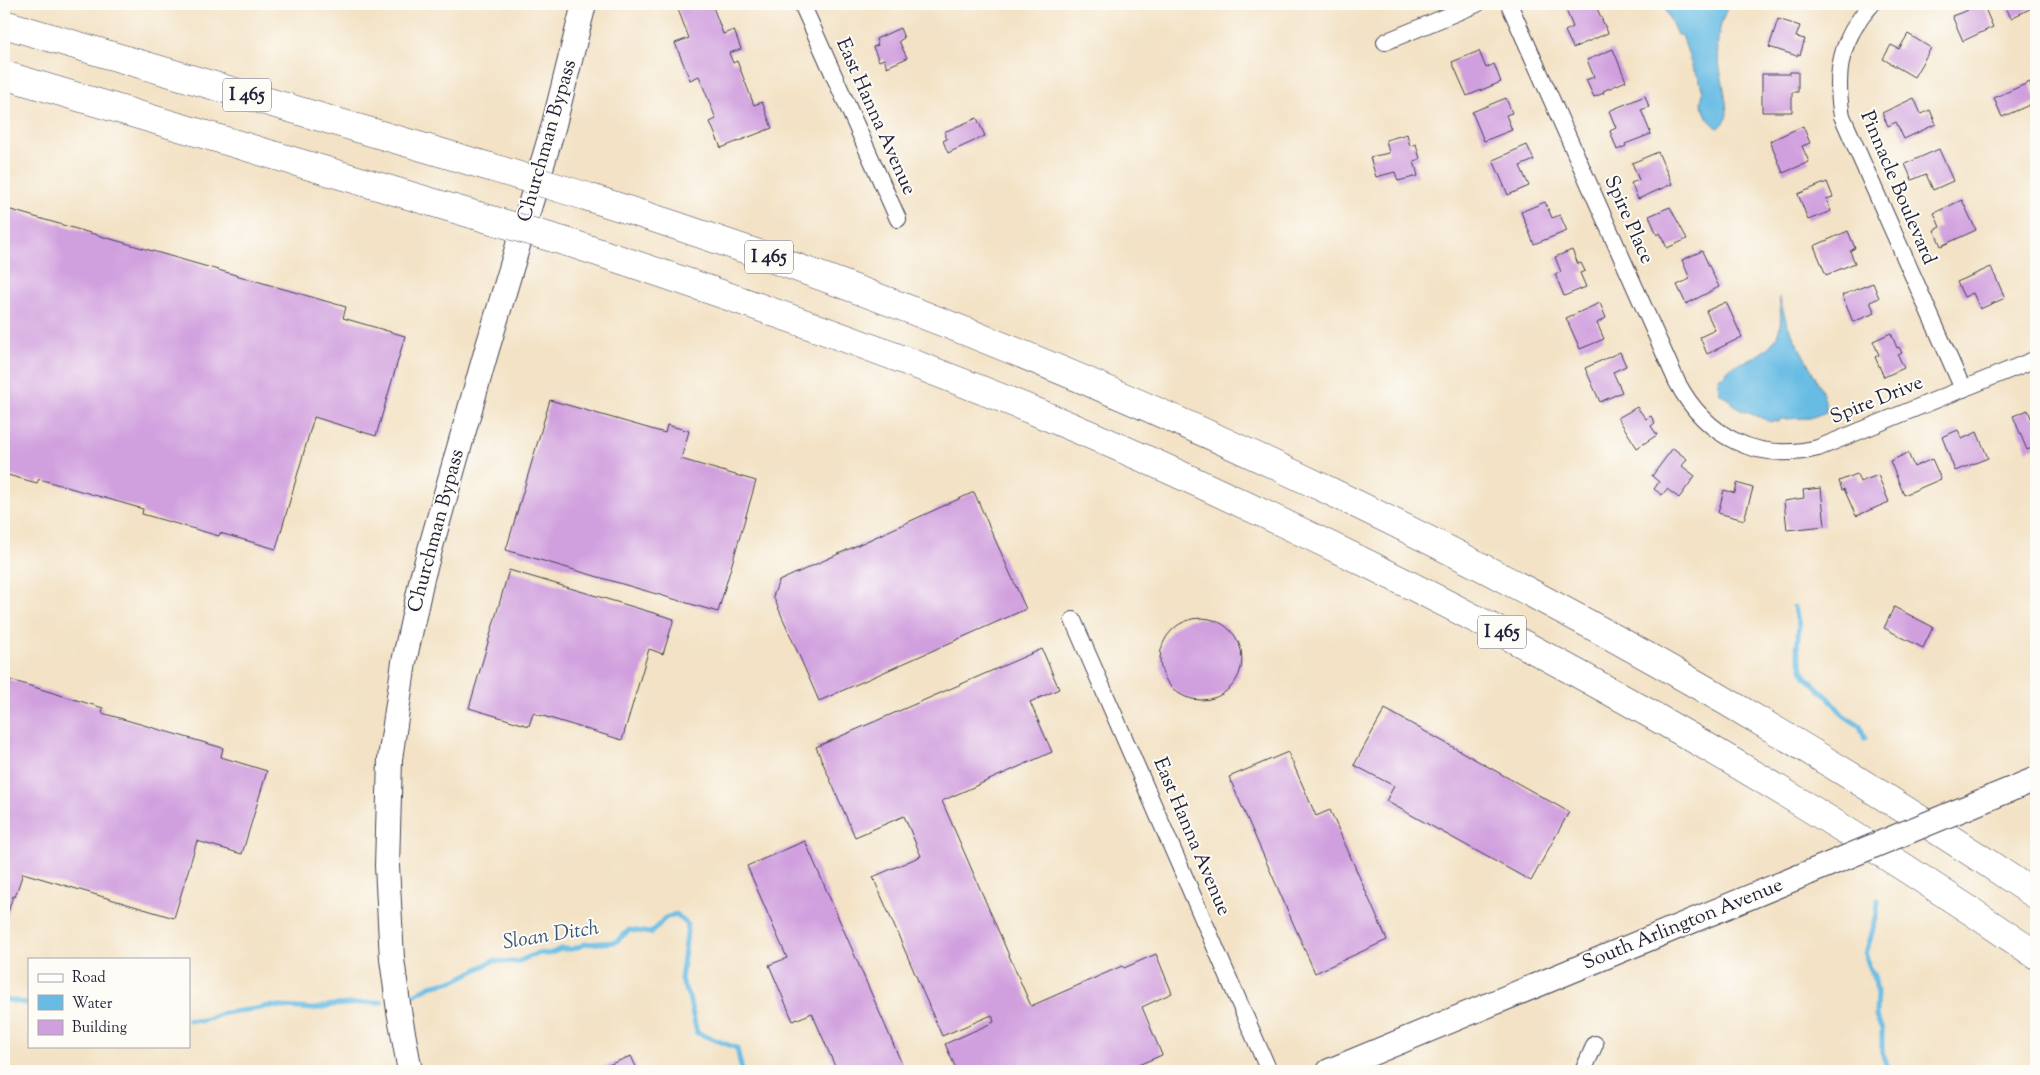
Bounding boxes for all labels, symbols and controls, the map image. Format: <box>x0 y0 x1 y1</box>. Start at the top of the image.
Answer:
street label: East Hanna Avenue <box>827 34 923 200</box>
street label: Churchman Bypass <box>511 56 585 226</box>
road number: I 465 <box>223 78 271 112</box>
street label: Pinnacle Boulevard <box>1851 106 1943 270</box>
street label: Spire Place <box>1596 171 1660 269</box>
road number: I 465 <box>745 240 793 274</box>
street label: Spire Drive <box>1826 369 1928 433</box>
street label: Churchman Bypass <box>401 446 473 616</box>
road number: I 465 <box>1478 616 1526 649</box>
street label: East Hanna Avenue <box>1145 753 1237 921</box>
street label: South Arlington Avenue <box>1578 872 1788 978</box>
water label: Sloan Ditch <box>501 914 601 958</box>
legend <box>28 958 190 1048</box>
text: Road <box>72 968 106 989</box>
text: Water <box>72 994 113 1015</box>
text: Building <box>72 1018 127 1039</box>

